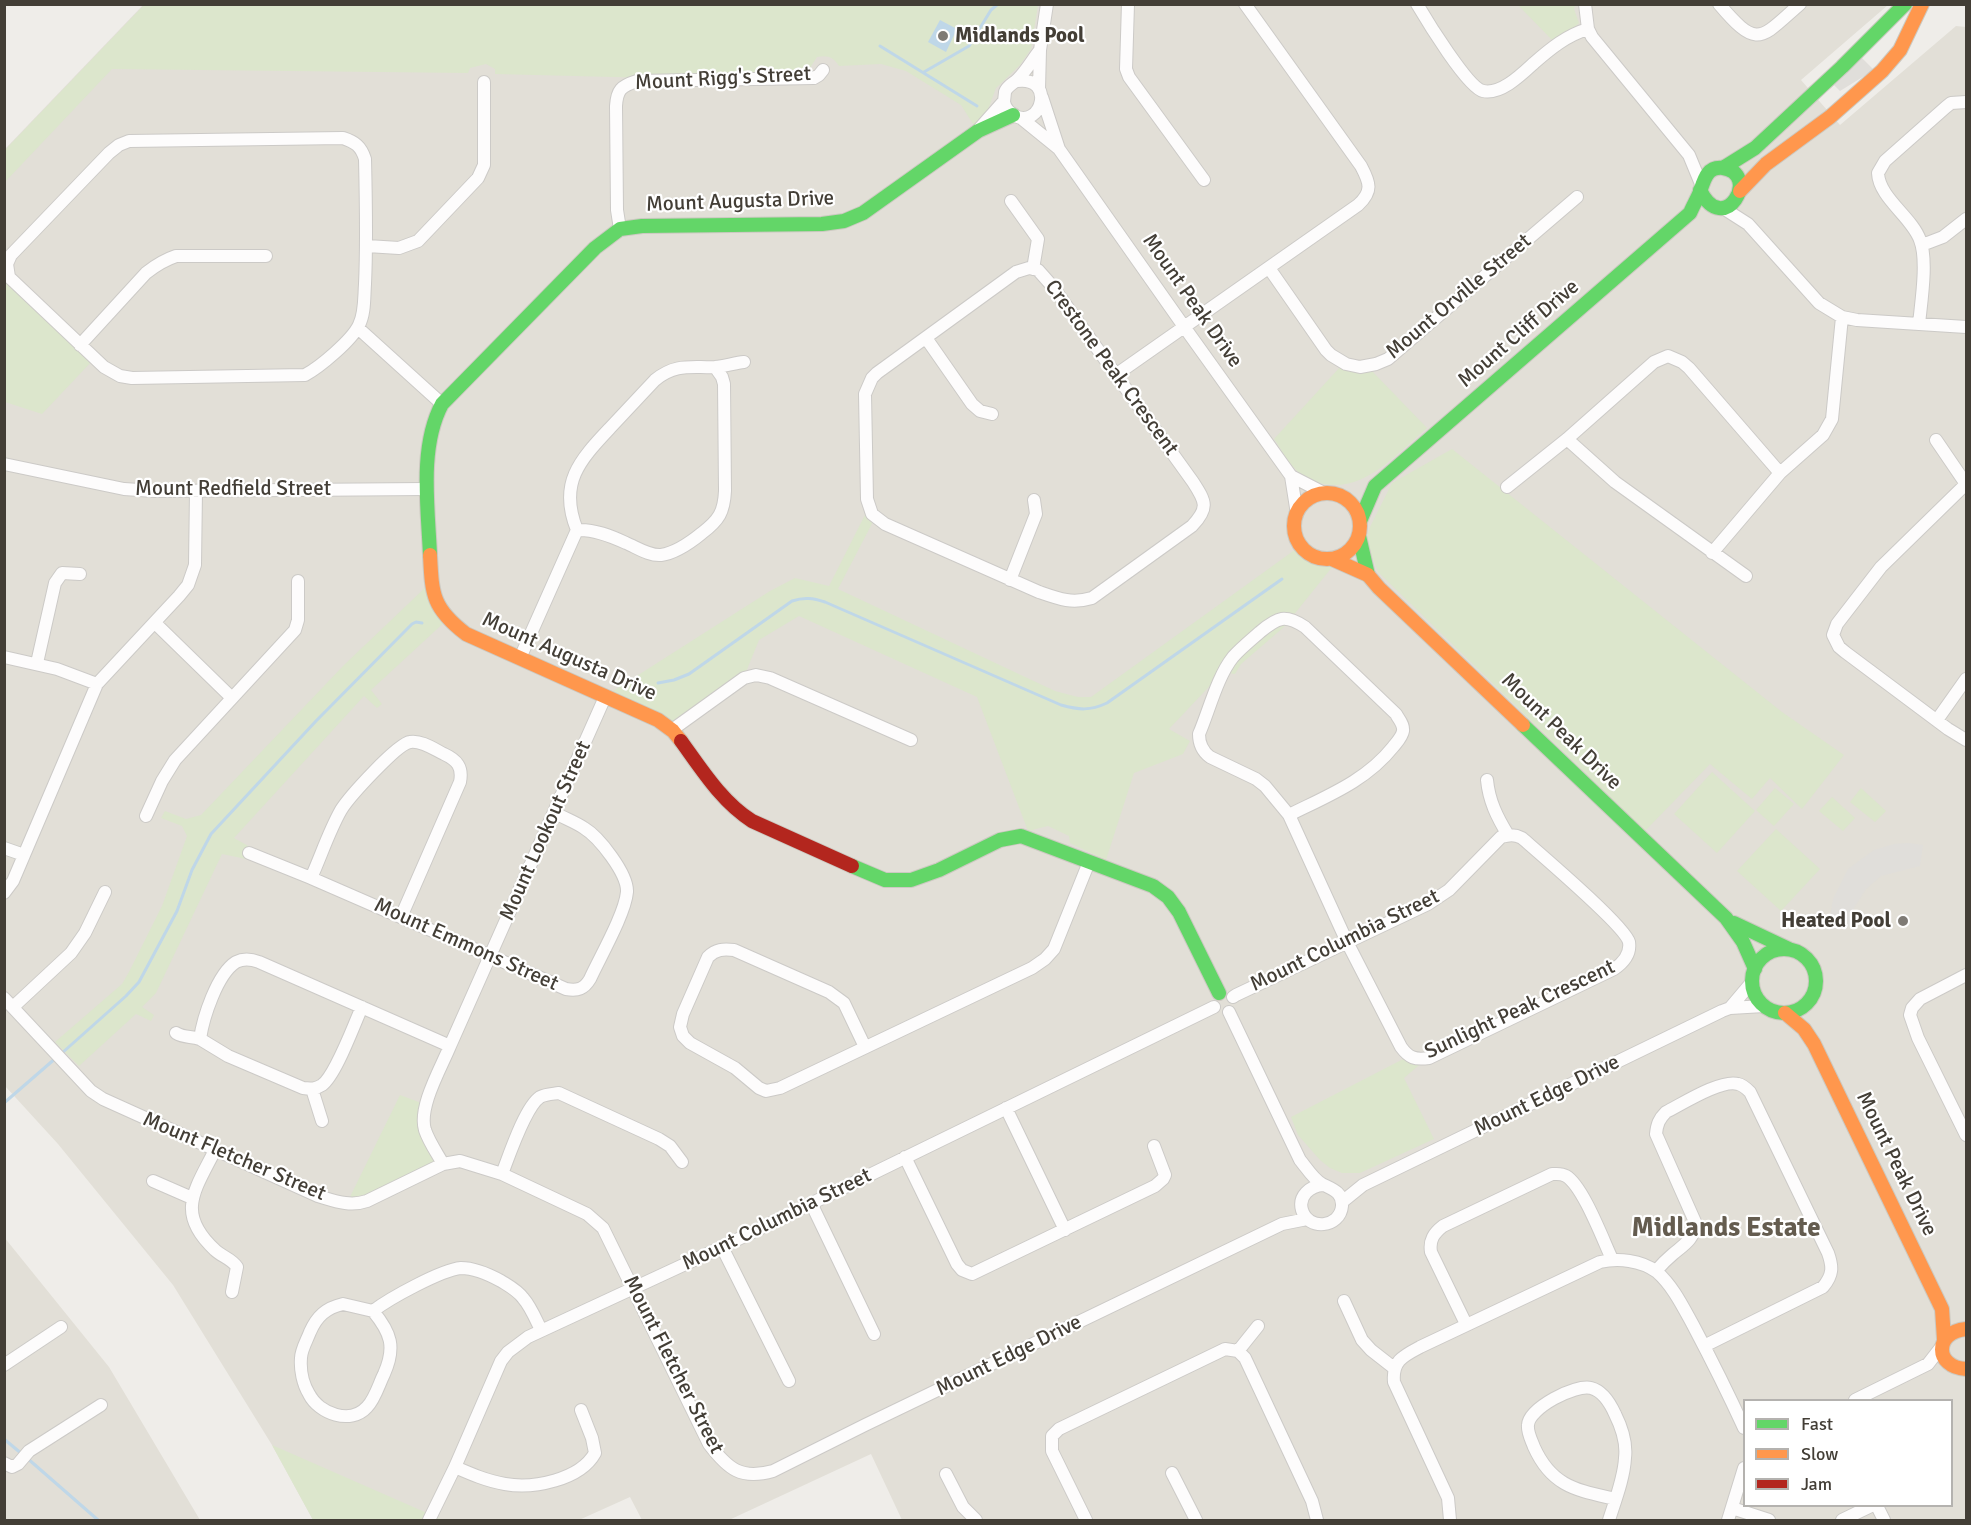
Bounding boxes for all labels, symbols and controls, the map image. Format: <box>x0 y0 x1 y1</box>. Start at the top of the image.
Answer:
place label: Midlands Pool <box>955 23 1085 49</box>
marker: Midlands Pool <box>936 29 950 43</box>
street label: Mount Rigg's Street <box>634 62 812 96</box>
street label: Mount Augusta Drive <box>645 186 835 218</box>
street label: Mount Peak Drive <box>1137 229 1247 373</box>
street label: Mount Orville Street <box>1381 229 1537 365</box>
street label: Crestone Peak Crescent <box>1039 275 1183 461</box>
street label: Mount Cliff Drive <box>1453 275 1585 393</box>
street label: Mount Redfield Street <box>135 476 331 502</box>
street label: Mount Augusta Drive <box>478 607 660 707</box>
street label: Mount Peak Drive <box>1496 668 1626 796</box>
street label: Mount Lookout Street <box>495 737 597 925</box>
street label: Mount Columbia Street <box>1246 884 1444 998</box>
street label: Mount Emmons Street <box>370 893 562 997</box>
place label: Heated Pool <box>1781 908 1891 934</box>
marker: Heated Pool <box>1896 914 1910 928</box>
street label: Sunlight Peak Crescent <box>1421 955 1619 1065</box>
street label: Mount Edge Drive <box>1470 1050 1624 1142</box>
street label: Mount Peak Drive <box>1850 1088 1942 1240</box>
street label: Mount Fletcher Street <box>139 1107 329 1207</box>
street label: Mount Columbia Street <box>678 1163 876 1277</box>
district label: Midlands Estate <box>1631 1213 1821 1245</box>
street label: Mount Fletcher Street <box>617 1272 729 1458</box>
street label: Mount Edge Drive <box>932 1310 1086 1402</box>
legend <box>1743 1399 1953 1507</box>
text: Fast <box>1801 1413 1833 1435</box>
text: Slow <box>1801 1443 1838 1465</box>
text: Jam <box>1801 1473 1832 1495</box>

